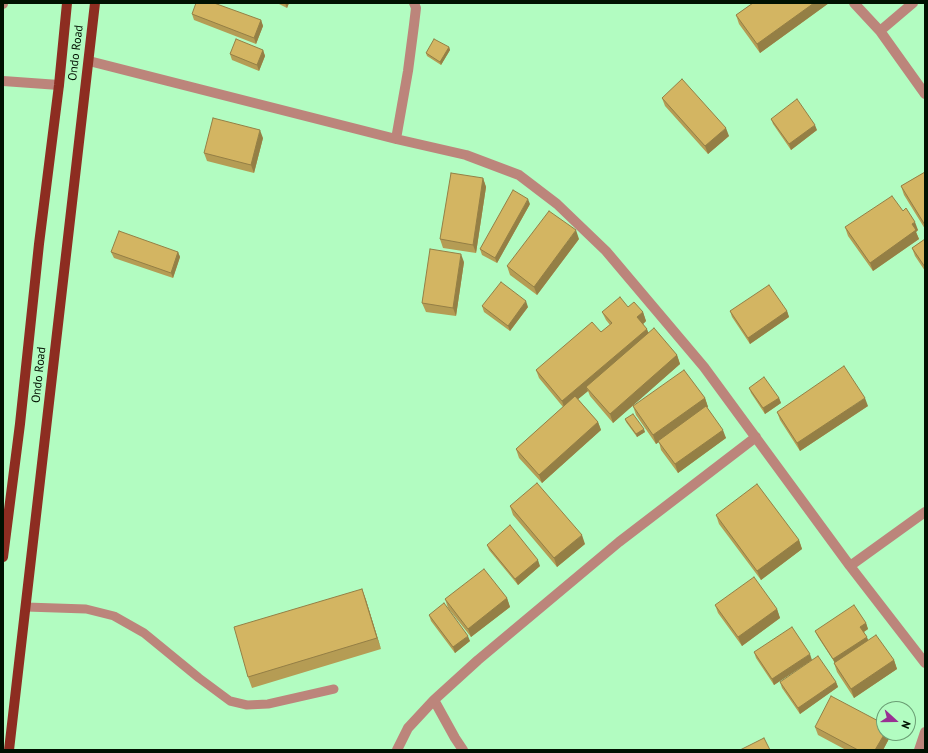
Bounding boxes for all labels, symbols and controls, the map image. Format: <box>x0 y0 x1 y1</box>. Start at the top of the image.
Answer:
street label: Ondo Road <box>65 24 87 82</box>
street label: Ondo Road <box>29 346 49 404</box>
north arrow <box>876 701 916 741</box>
text: N <box>898 719 914 731</box>

